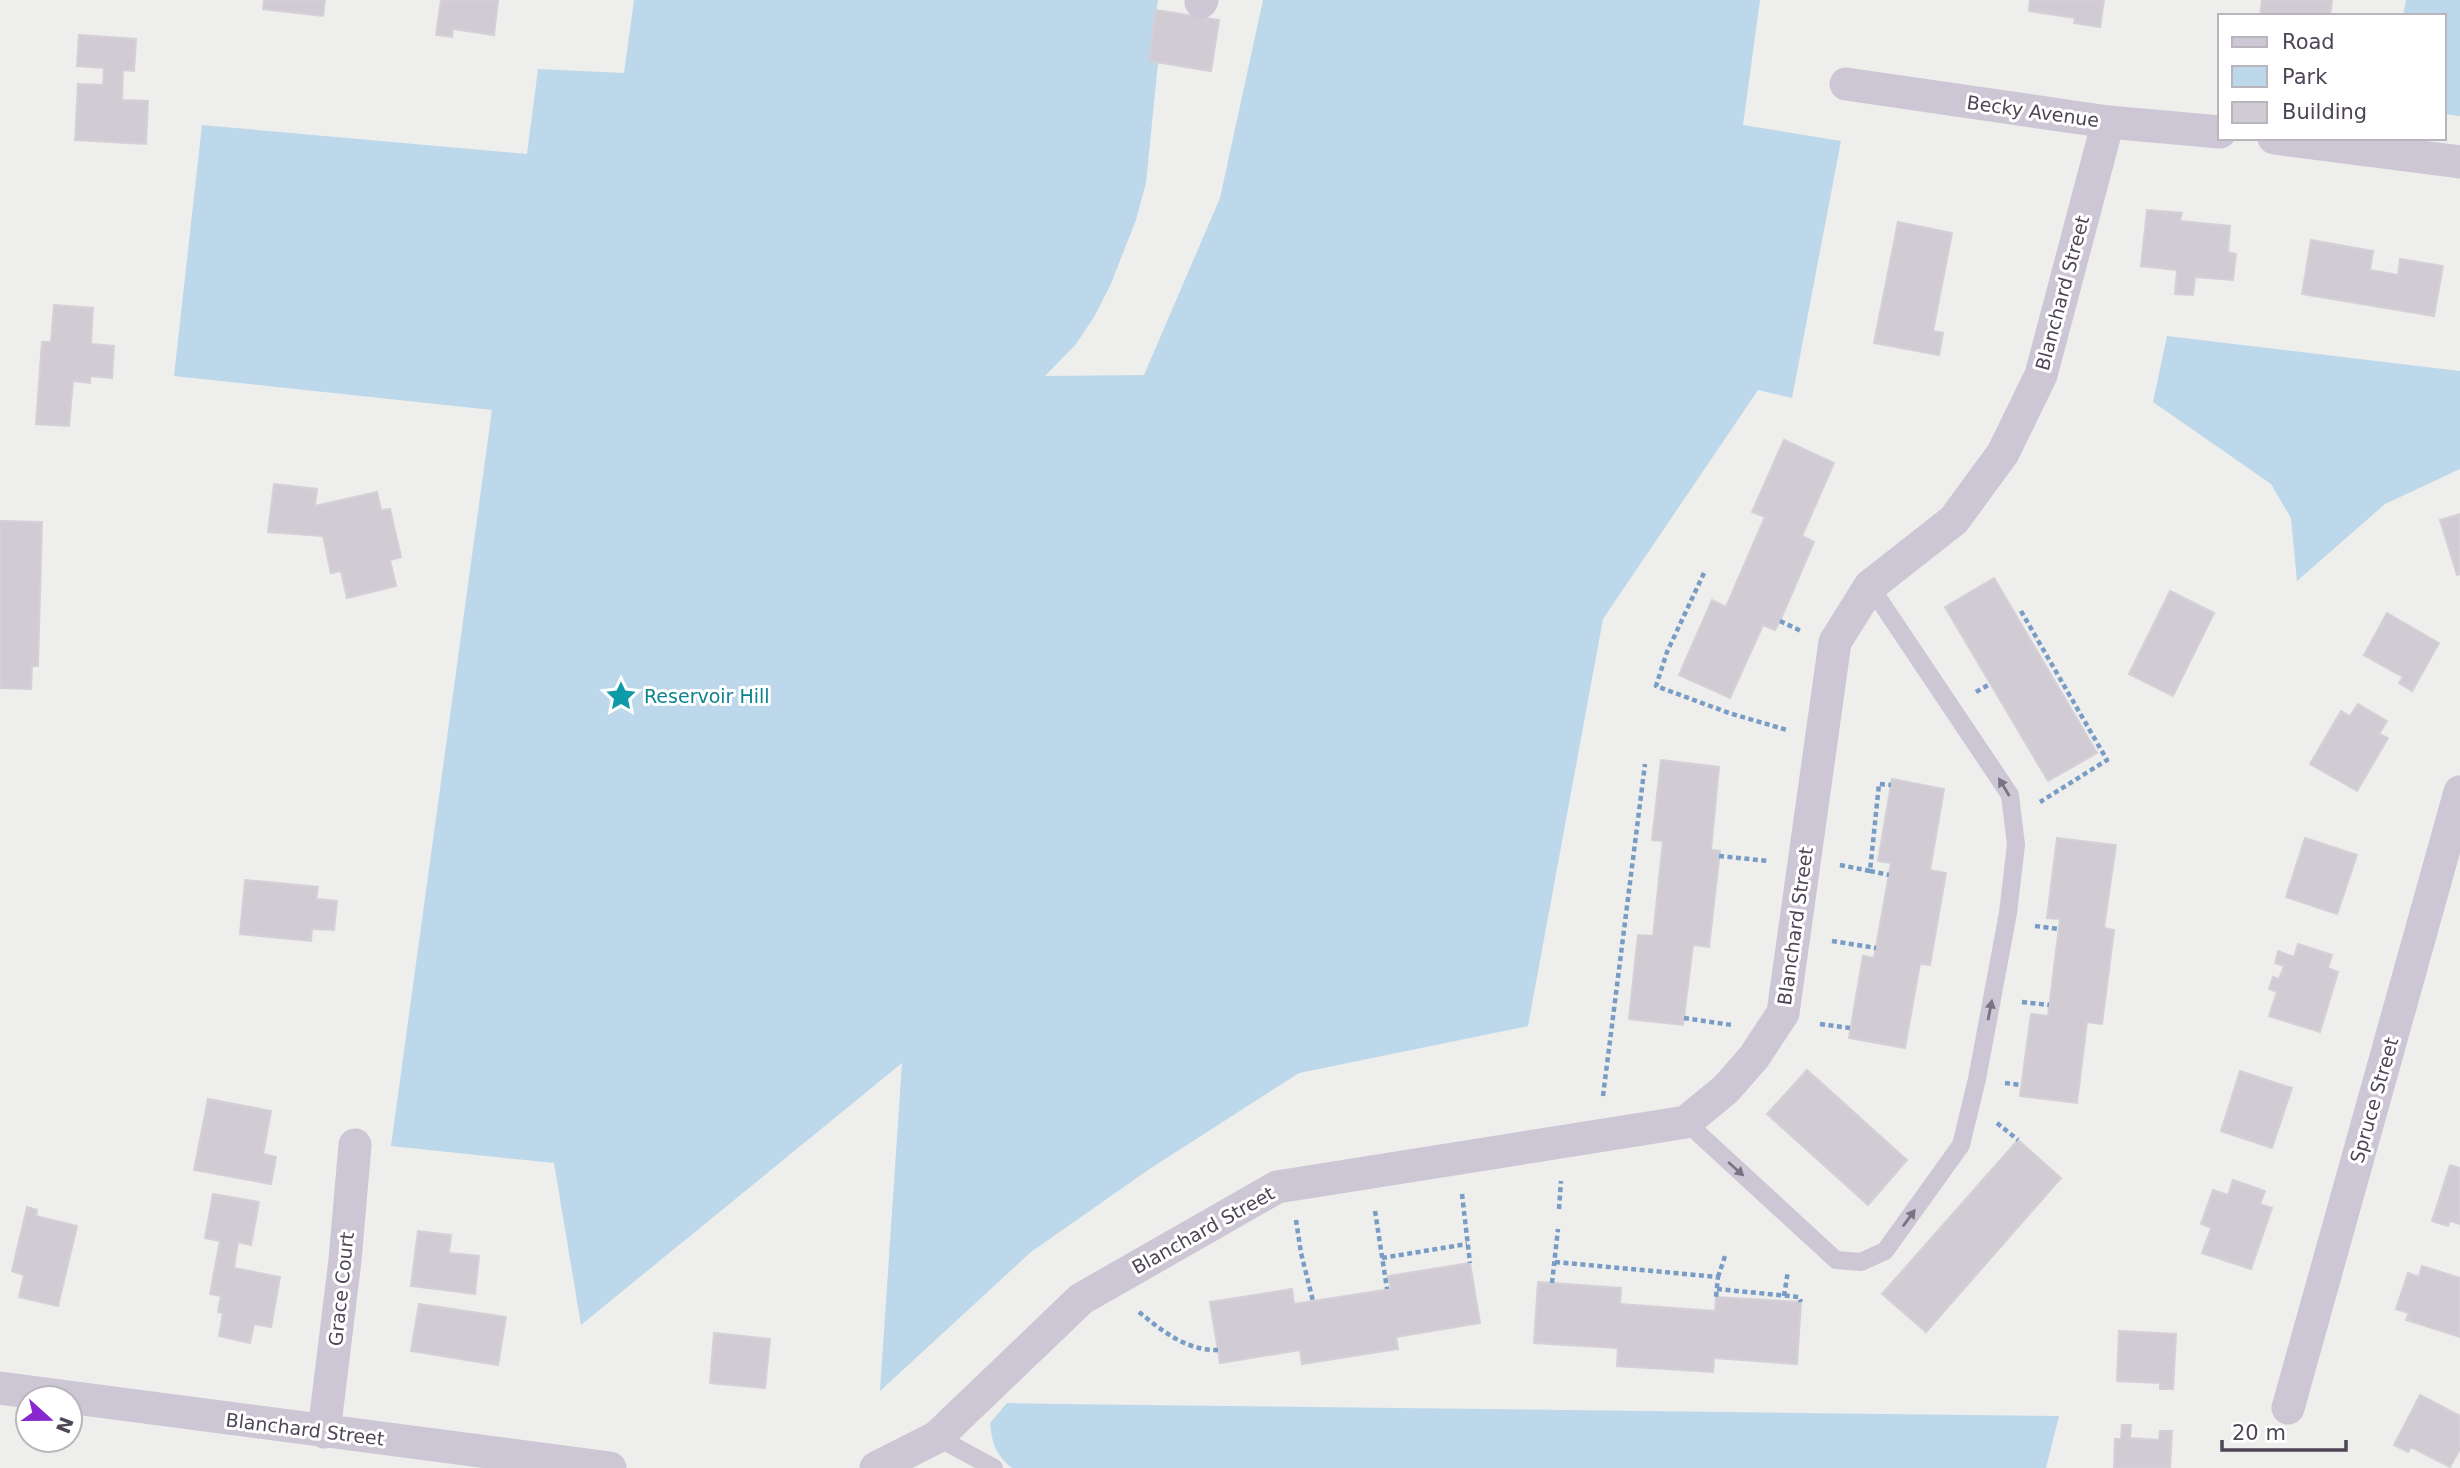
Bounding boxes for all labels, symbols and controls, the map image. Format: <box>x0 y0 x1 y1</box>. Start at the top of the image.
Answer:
legend <box>2218 14 2446 140</box>
text: Road <box>2282 30 2335 54</box>
text: Park <box>2282 65 2328 89</box>
street label: Becky Avenue <box>1965 91 2101 131</box>
text: Building <box>2282 100 2367 124</box>
street label: Blanchard Street <box>2031 213 2093 373</box>
place icon: Reservoir Hill <box>604 679 638 713</box>
place label: Reservoir Hill <box>644 685 770 707</box>
one-way arrow <box>1998 778 2011 797</box>
street label: Blanchard Street <box>1773 846 1817 1006</box>
one-way arrow <box>1985 999 1996 1021</box>
street label: Spruce Street <box>2346 1035 2402 1165</box>
one-way arrow <box>1727 1161 1744 1177</box>
street label: Blanchard Street <box>1128 1182 1278 1278</box>
one-way arrow <box>1902 1209 1916 1227</box>
street label: Grace Court <box>324 1231 358 1347</box>
north arrow <box>14 1384 84 1454</box>
street label: Blanchard Street <box>225 1408 385 1450</box>
scale bar <box>2222 1408 2346 1452</box>
text: N <box>52 1414 78 1436</box>
text: 20 m <box>2232 1421 2286 1445</box>

